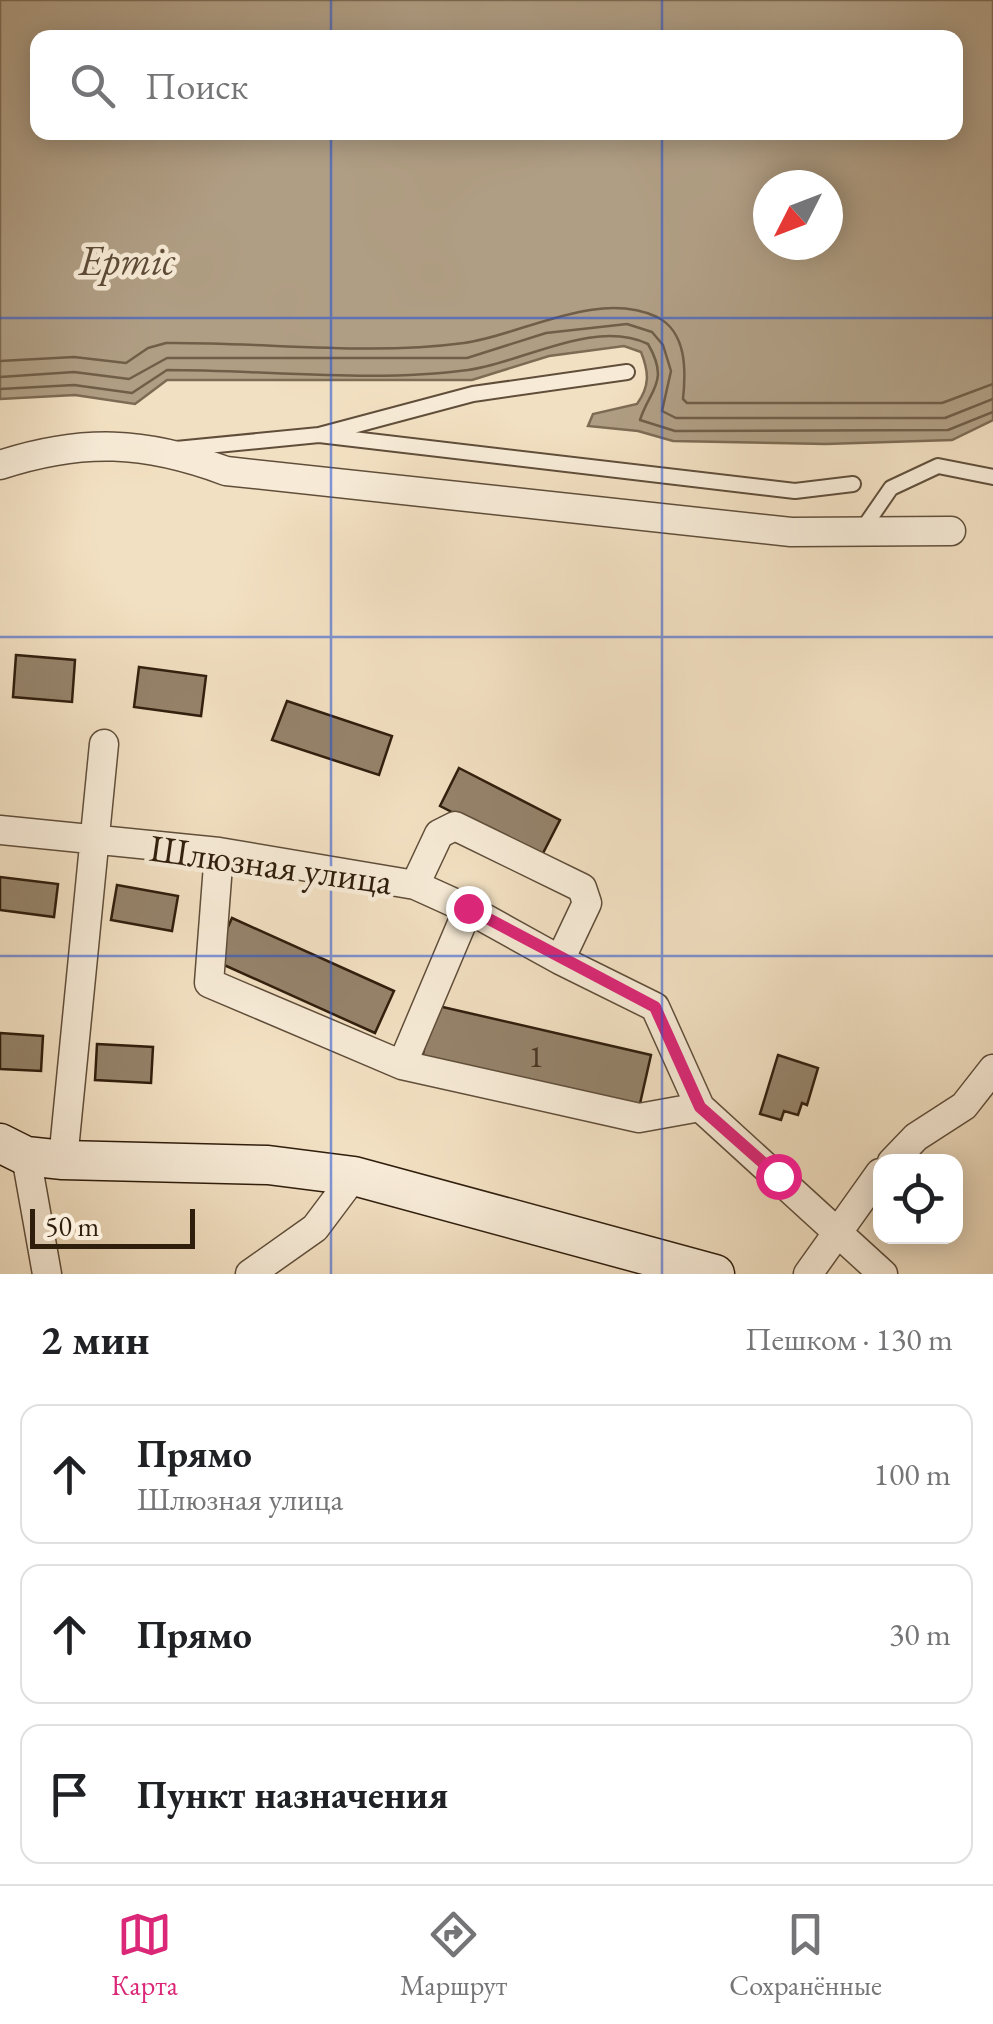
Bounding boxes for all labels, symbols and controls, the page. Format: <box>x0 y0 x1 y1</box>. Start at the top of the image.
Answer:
search box <box>30 30 963 140</box>
icon: search <box>65 58 120 113</box>
text: Поиск <box>145 61 248 110</box>
north arrow <box>753 170 843 260</box>
water label: Ертіс <box>77 234 176 286</box>
street label: Шлюзная улица <box>146 823 396 905</box>
route end <box>446 886 492 932</box>
house number: 1 <box>528 1035 544 1077</box>
route start <box>756 1154 802 1200</box>
map controls <box>873 1154 963 1244</box>
button: locate <box>873 1154 963 1244</box>
scale bar <box>30 1204 195 1248</box>
text: 50 m <box>45 1208 99 1244</box>
text: 2 мин <box>40 1312 149 1367</box>
text: Пешком · 130 m <box>745 1318 953 1360</box>
text: Прямо <box>137 1429 252 1478</box>
icon: ahead <box>42 1447 97 1502</box>
text: 100 m <box>874 1453 951 1495</box>
text: Шлюзная улица <box>137 1478 343 1520</box>
icon: ahead <box>42 1607 97 1662</box>
text: Прямо <box>137 1610 252 1659</box>
text: 30 m <box>889 1613 951 1655</box>
icon: arrive <box>42 1767 97 1822</box>
text: Пункт назначения <box>137 1770 448 1819</box>
tab: Карта <box>111 1907 178 2003</box>
tab: Маршрут <box>400 1907 507 2003</box>
tab: Сохранённые <box>729 1907 882 2003</box>

